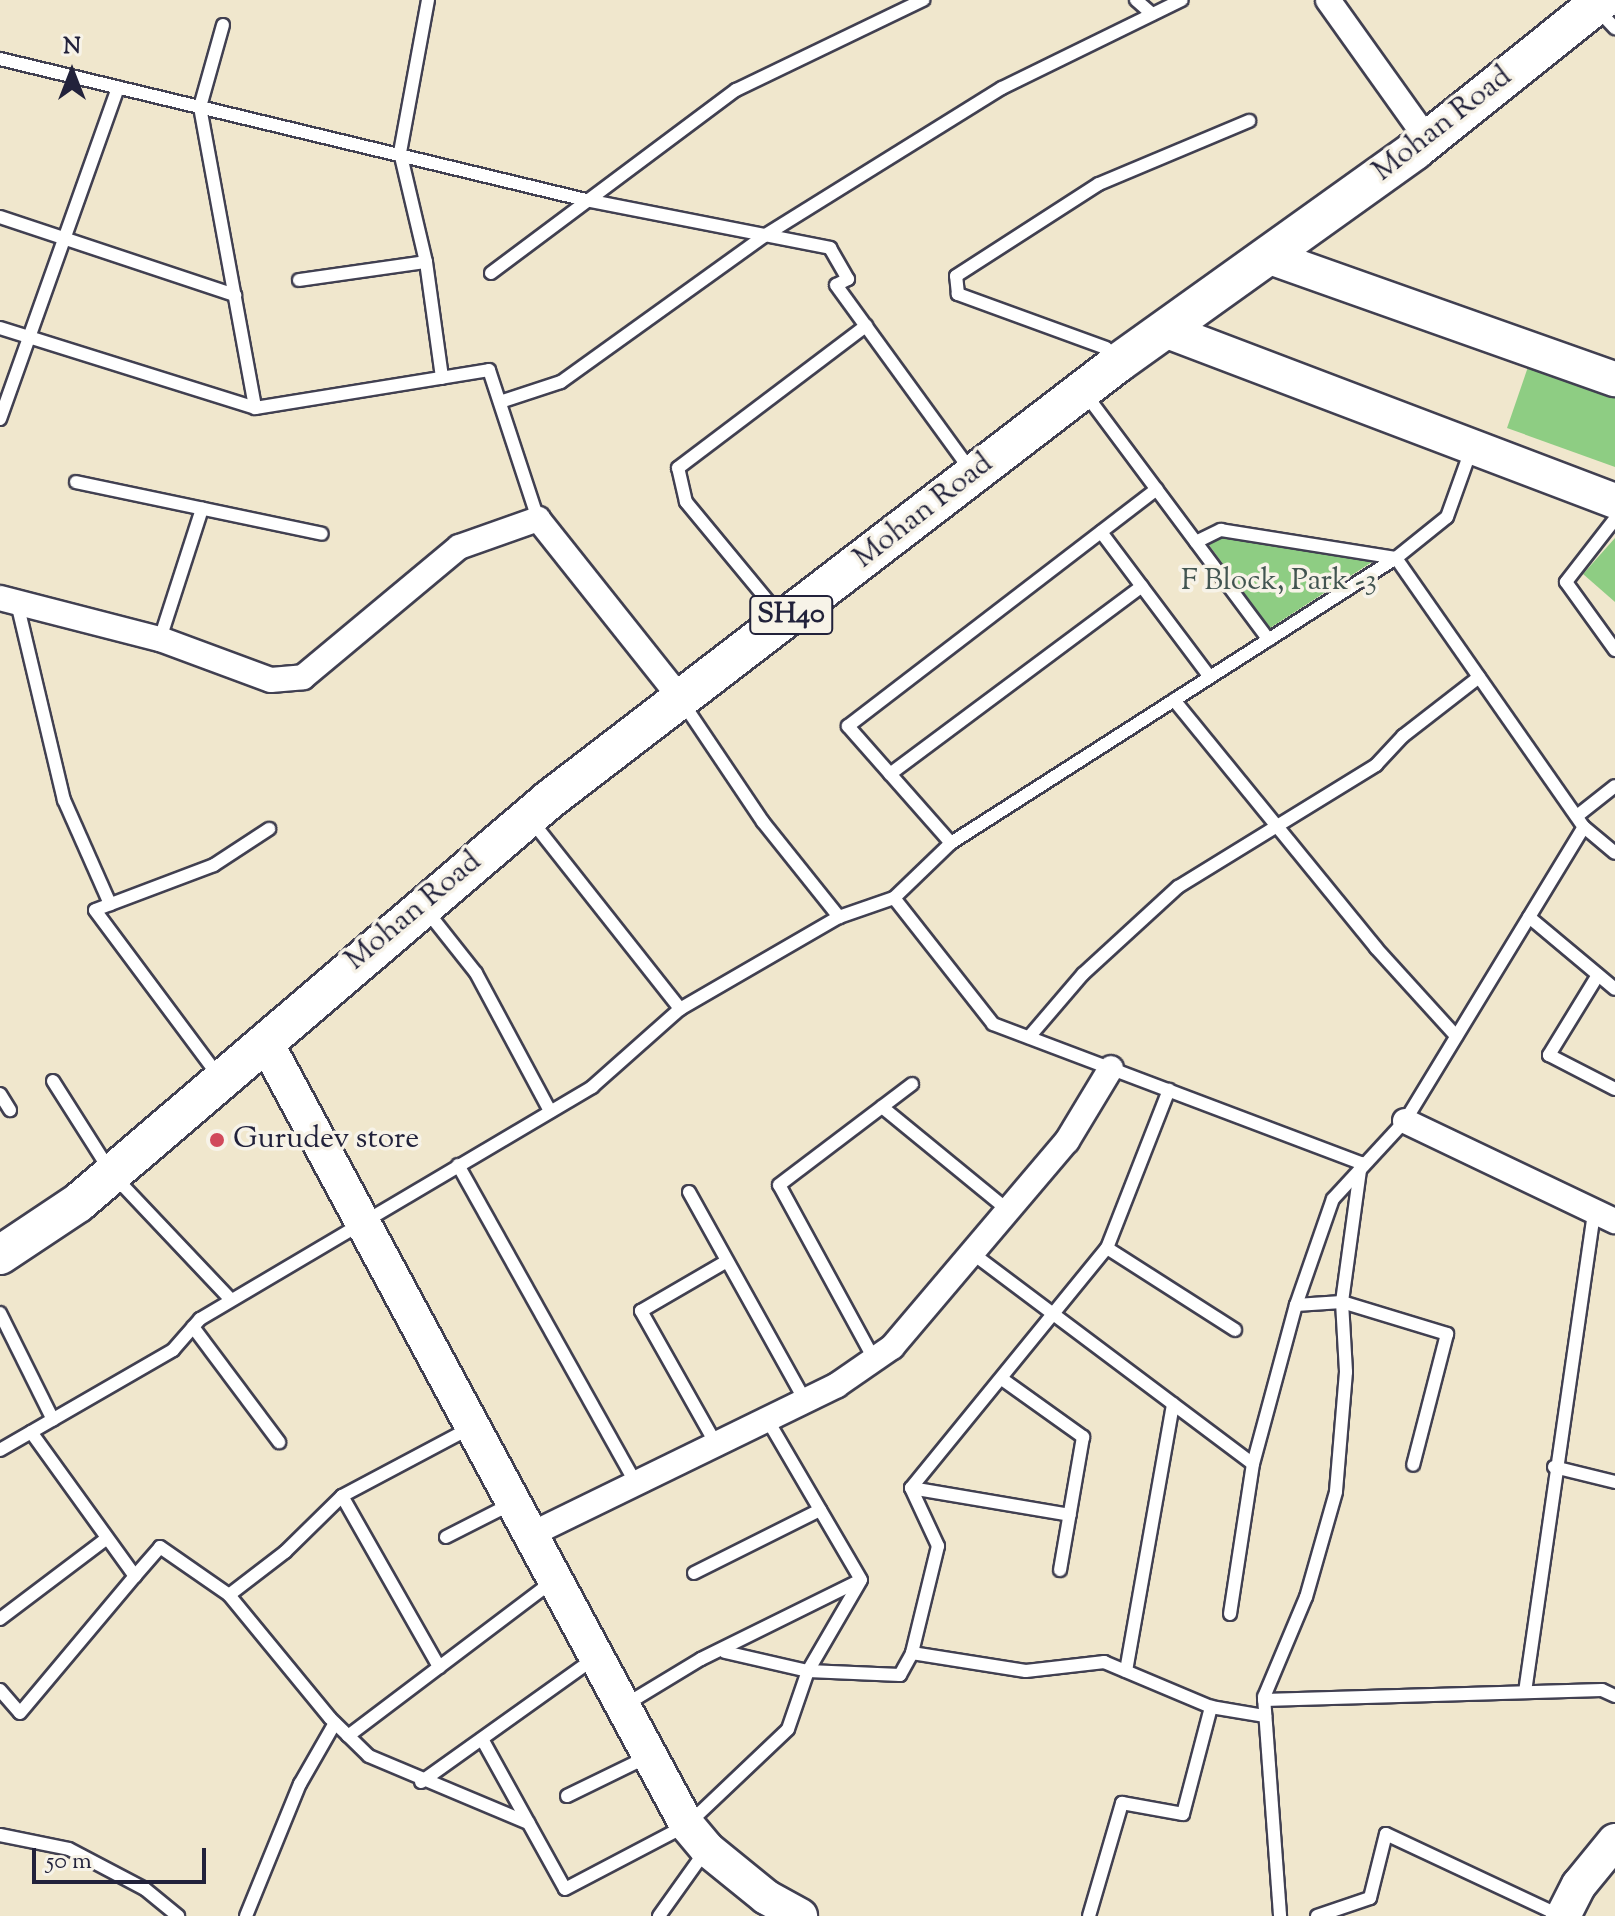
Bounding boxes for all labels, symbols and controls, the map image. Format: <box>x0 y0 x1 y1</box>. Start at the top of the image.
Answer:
north arrow <box>32 32 112 112</box>
text: N <box>63 32 81 64</box>
street label: Mohan Road <box>1366 60 1520 190</box>
street label: Mohan Road <box>847 447 1001 577</box>
park label: F Block, Park -3 <box>1181 564 1377 600</box>
road number: SH40 <box>749 591 833 639</box>
street label: Mohan Road <box>339 845 489 979</box>
place label: Gurudev store <box>233 1122 419 1158</box>
marker: Gurudev store <box>208 1131 226 1149</box>
scale bar <box>36 1832 210 1882</box>
text: 50 m <box>46 1845 92 1879</box>

